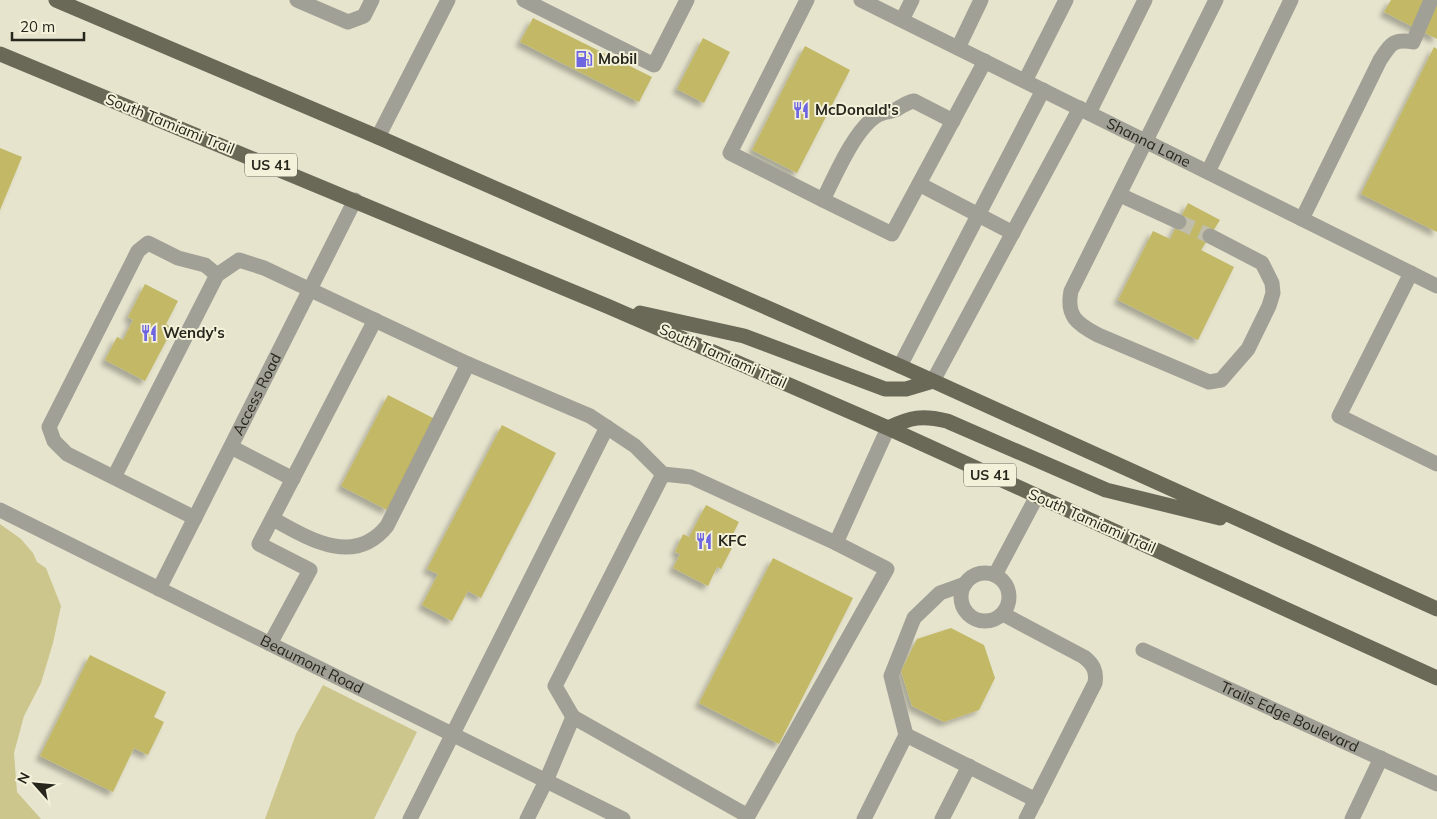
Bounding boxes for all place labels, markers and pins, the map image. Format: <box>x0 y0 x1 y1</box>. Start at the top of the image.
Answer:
fuel station icon: Mobil <box>574 49 594 69</box>
place label: Mobil <box>598 49 637 68</box>
restaurant icon: McDonald's <box>791 100 811 120</box>
place label: McDonald's <box>815 100 899 119</box>
restaurant icon: Wendy's <box>139 323 159 343</box>
place label: Wendy's <box>163 323 225 342</box>
restaurant icon: KFC <box>694 531 714 551</box>
place label: KFC <box>718 531 747 550</box>

